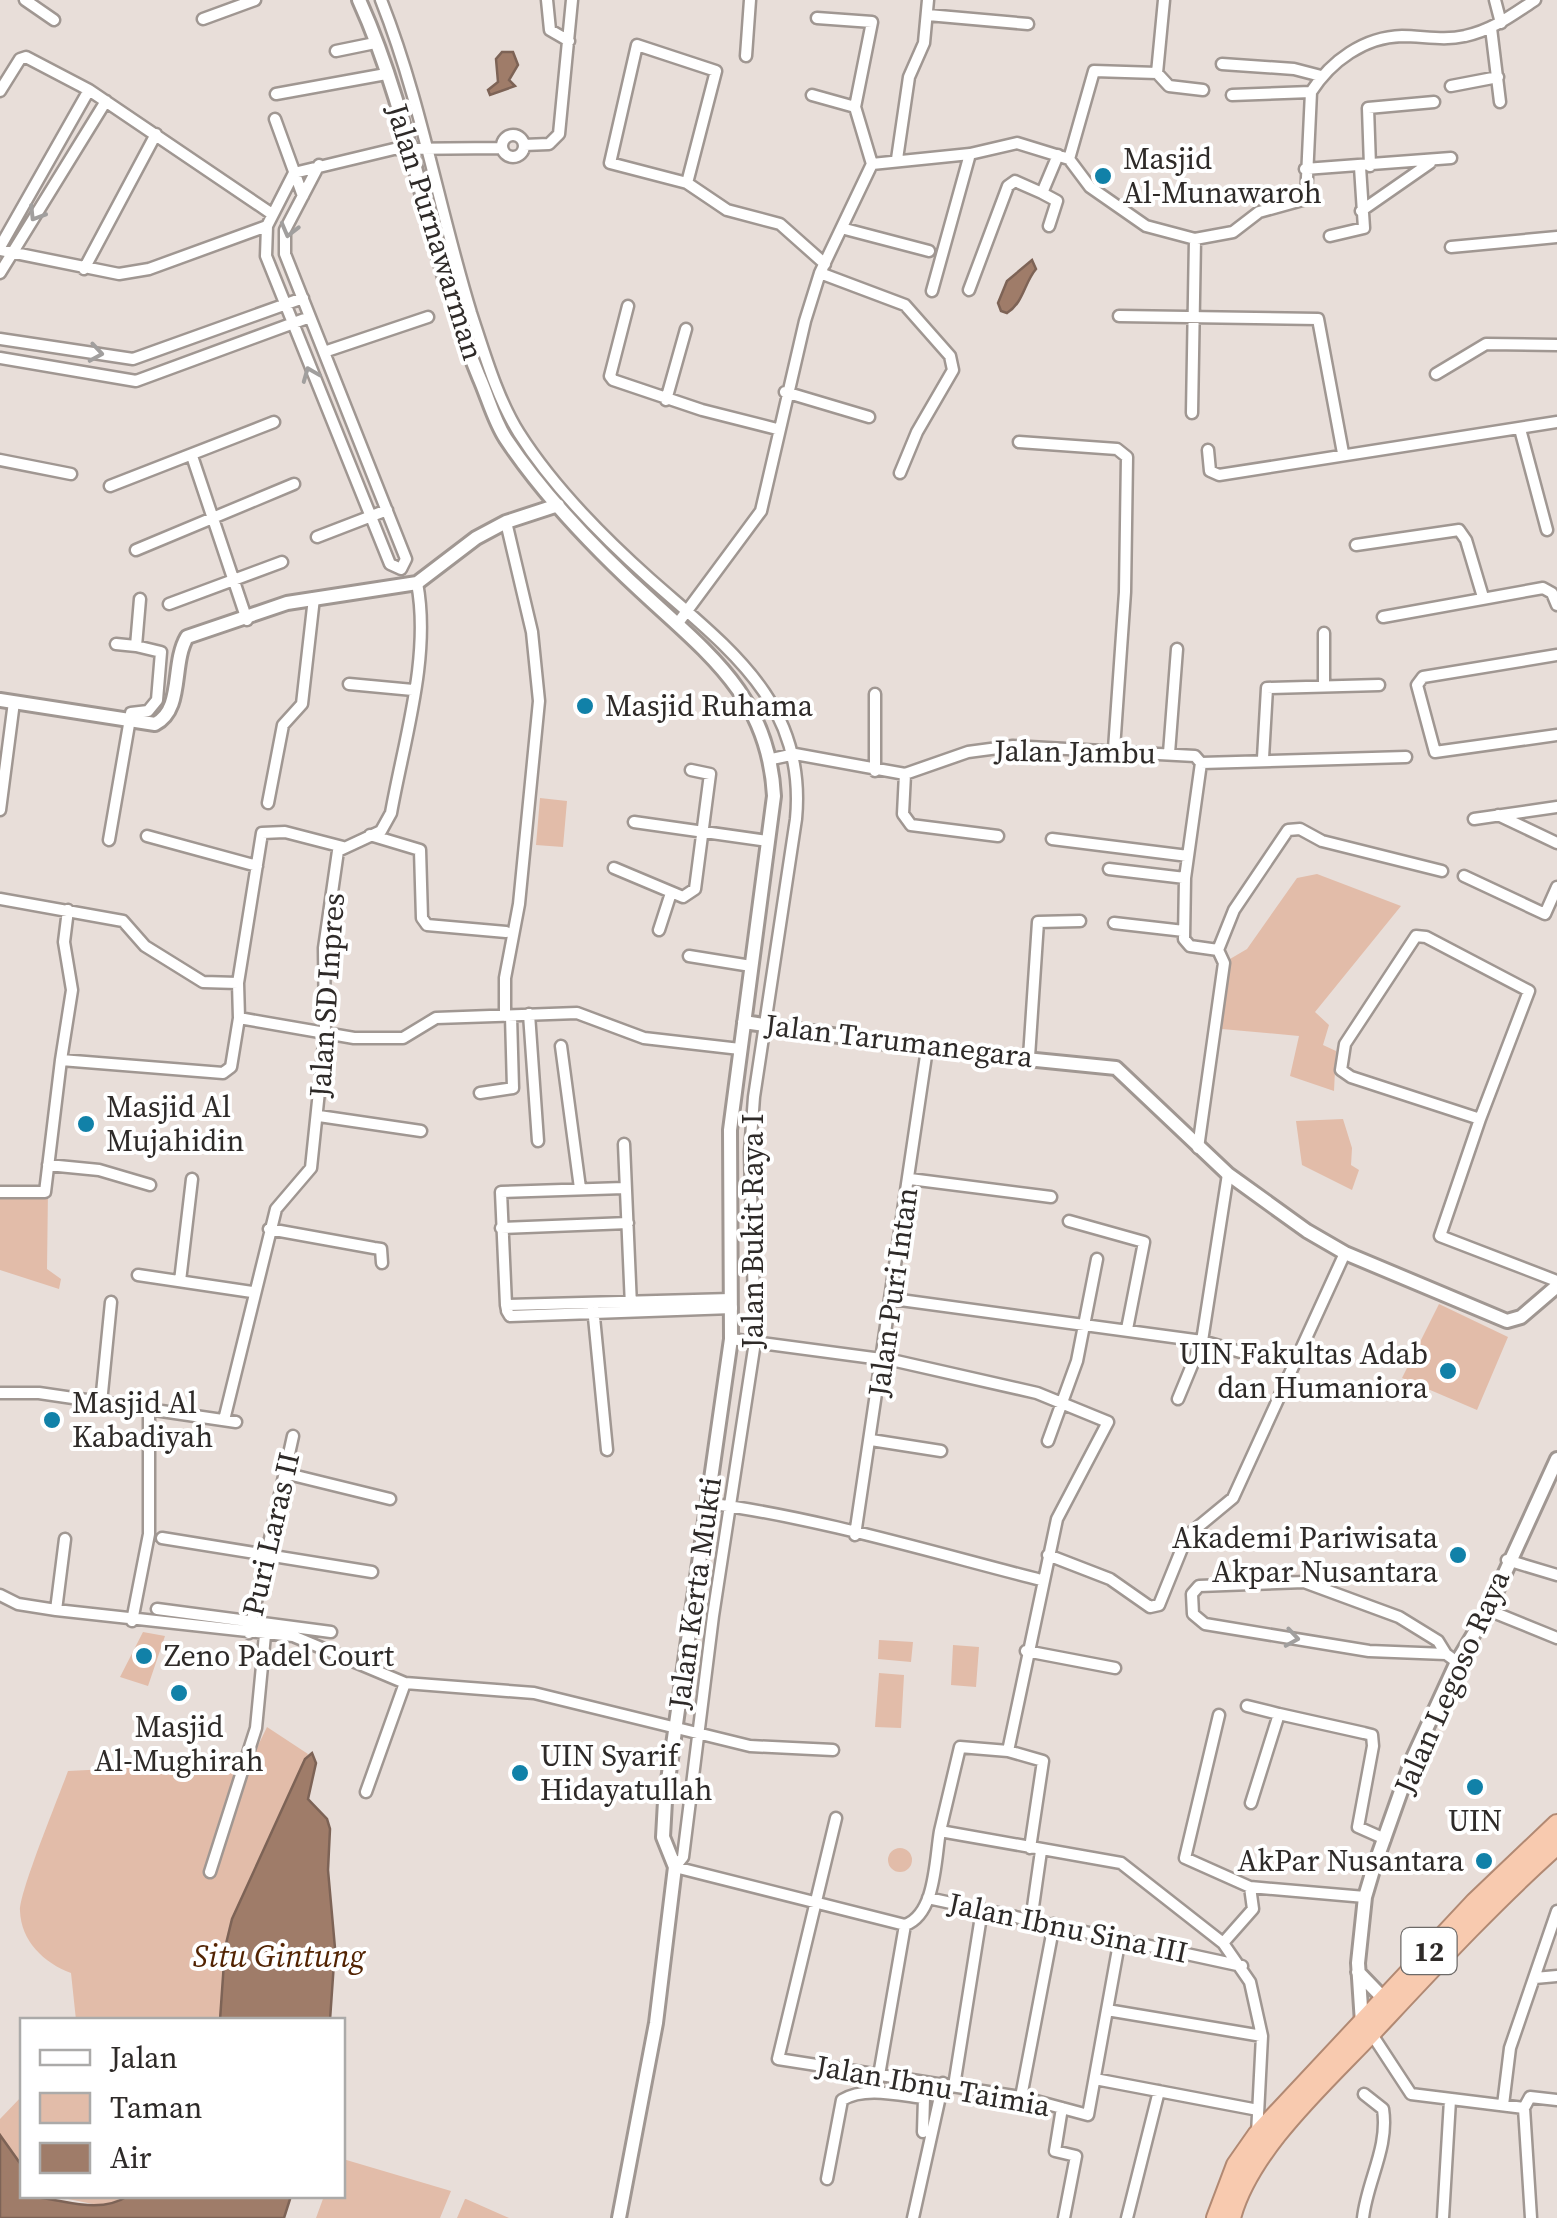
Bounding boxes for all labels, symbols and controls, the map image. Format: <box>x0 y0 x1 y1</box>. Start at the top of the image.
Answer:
street label: Jalan Purnawarman <box>377 98 494 365</box>
place label: Masjid Al-Munawaroh <box>1123 138 1322 213</box>
marker: Masjid Al-Munawaroh <box>1092 165 1114 187</box>
one-way arrow <box>29 203 48 221</box>
one-way arrow <box>279 220 300 238</box>
one-way arrow <box>88 342 105 363</box>
one-way arrow <box>301 367 321 384</box>
place label: Masjid Ruhama <box>605 685 814 726</box>
marker: Masjid Ruhama <box>574 695 596 717</box>
street label: Jalan Jambu <box>993 730 1156 773</box>
street label: Jalan SD Inpres <box>299 891 354 1100</box>
street label: Jalan Tarumanegara <box>762 1004 1036 1077</box>
place label: Masjid Al Mujahidin <box>106 1086 244 1161</box>
marker: Masjid Al Mujahidin <box>75 1113 97 1135</box>
street label: Jalan Bukit Raya I <box>732 1113 773 1350</box>
street label: Jalan Puri Intan <box>857 1185 927 1400</box>
place label: UIN Fakultas Adab dan Humaniora <box>1179 1333 1429 1408</box>
marker: UIN Fakultas Adab dan Humaniora <box>1437 1360 1459 1382</box>
place label: Masjid Al Kabadiyah <box>72 1382 213 1457</box>
marker: Masjid Al Kabadiyah <box>41 1409 63 1431</box>
street label: Puri Laras II <box>232 1448 309 1620</box>
street label: Jalan Kerta Mukti <box>658 1474 731 1712</box>
place label: Akademi Pariwisata Akpar Nusantara <box>1172 1517 1439 1592</box>
marker: Akademi Pariwisata Akpar Nusantara <box>1447 1544 1469 1566</box>
street label: Jalan Legoso Raya <box>1383 1563 1520 1801</box>
one-way arrow <box>1284 1627 1300 1648</box>
place label: Zeno Padel Court <box>164 1635 394 1676</box>
marker: Zeno Padel Court <box>133 1645 155 1667</box>
marker: Masjid Al-Mughirah <box>168 1682 190 1704</box>
place label: Masjid Al-Mughirah <box>94 1706 264 1781</box>
place label: UIN Syarif Hidayatullah <box>540 1735 713 1810</box>
marker: UIN Syarif Hidayatullah <box>509 1762 531 1784</box>
marker: UIN <box>1464 1776 1486 1798</box>
place label: UIN <box>1448 1800 1502 1841</box>
place label: AkPar Nusantara <box>1238 1840 1465 1881</box>
marker: AkPar Nusantara <box>1473 1850 1495 1872</box>
street label: Jalan Ibnu Sina III <box>944 1882 1192 1973</box>
road number: 12 <box>1402 1928 1456 1974</box>
water label: Situ Gintung <box>193 1934 367 1978</box>
legend <box>20 2018 345 2198</box>
text: Jalan <box>109 2037 178 2078</box>
street label: Jalan Ibnu Taimia <box>812 2045 1054 2126</box>
text: Taman <box>110 2087 202 2128</box>
text: Air <box>110 2137 152 2178</box>

